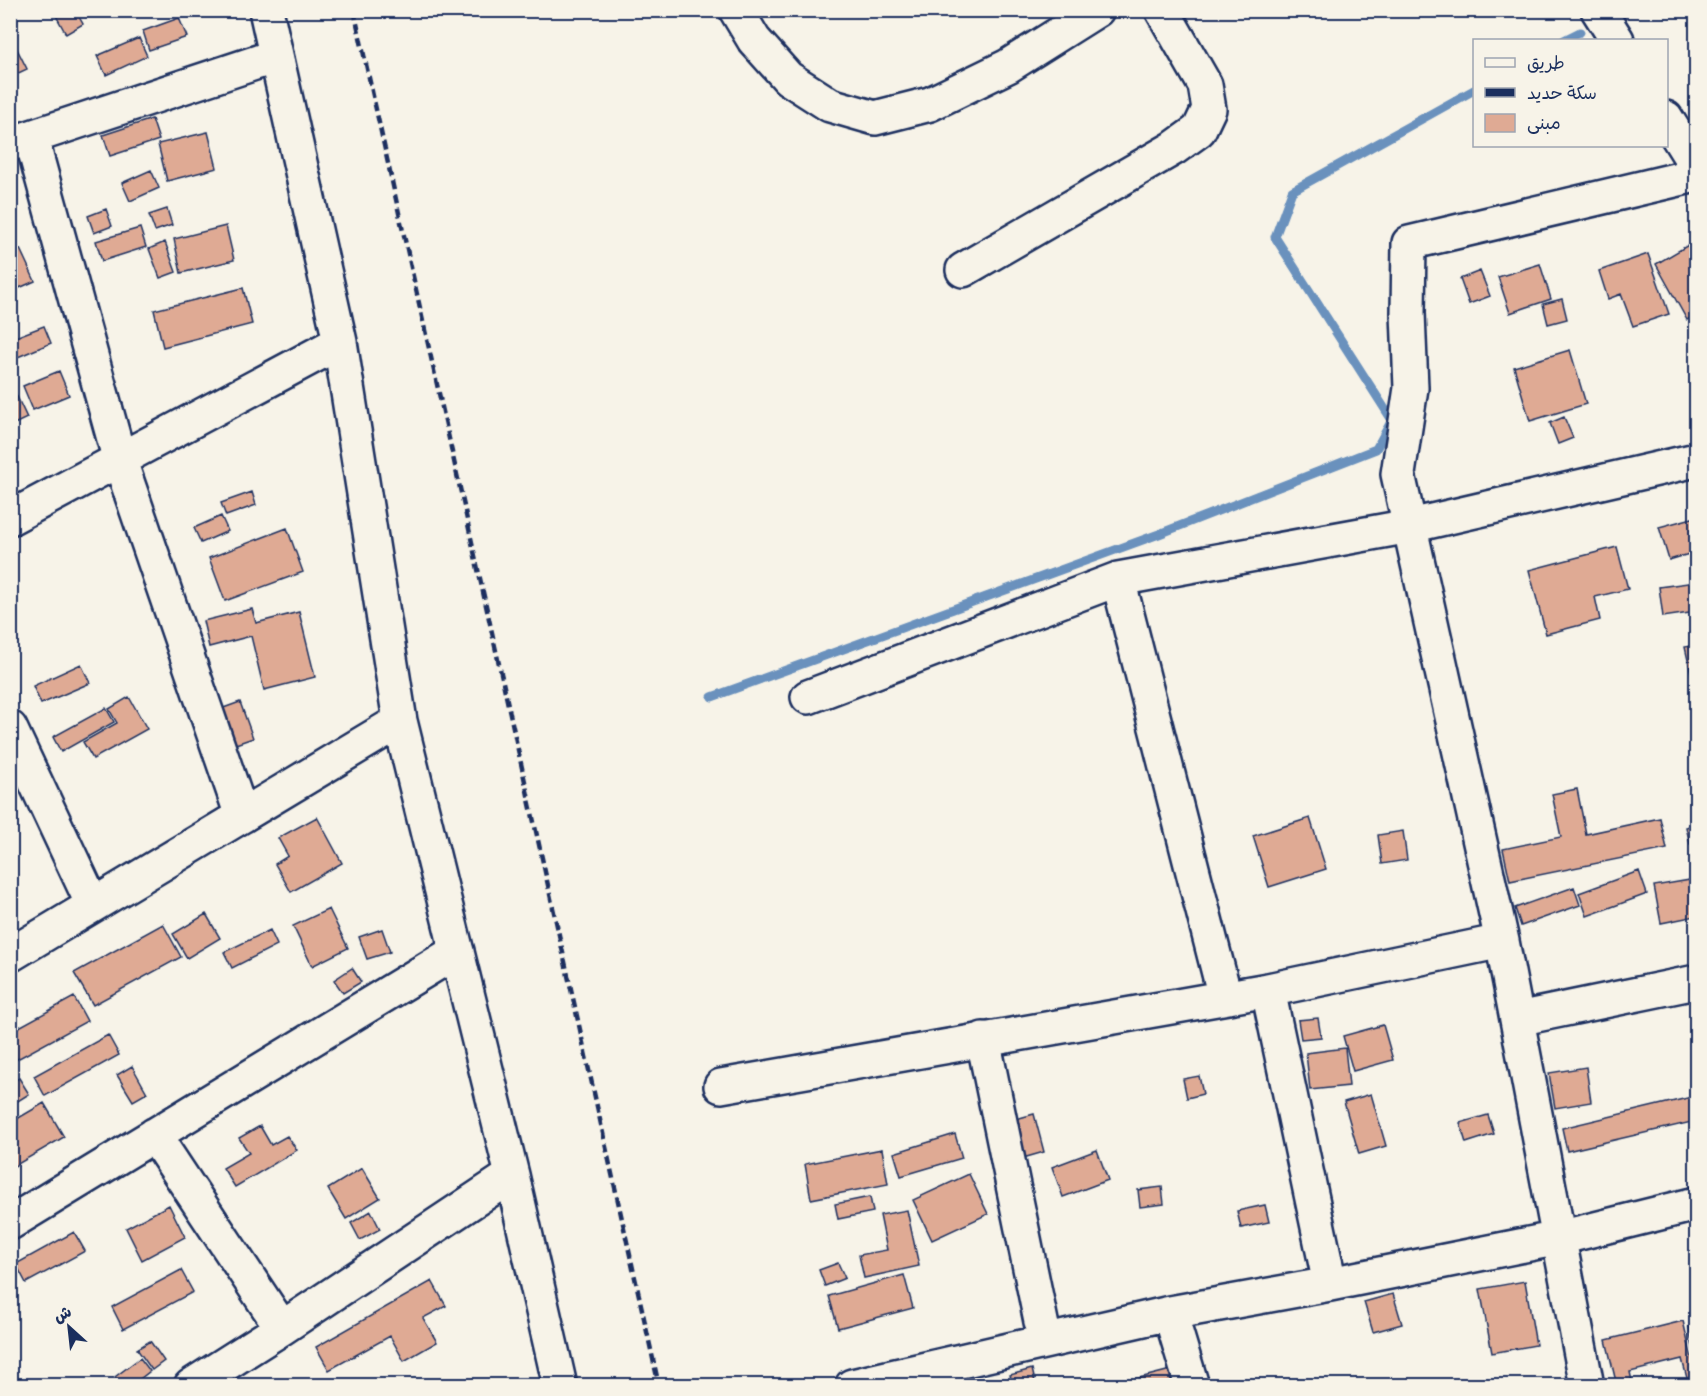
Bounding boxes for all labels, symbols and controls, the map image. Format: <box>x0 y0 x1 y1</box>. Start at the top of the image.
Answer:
legend <box>1473 39 1668 147</box>
text: طريق <box>1527 52 1565 74</box>
text: سكة حديد <box>1527 82 1597 104</box>
text: مبنى <box>1527 112 1561 134</box>
north arrow <box>39 1297 99 1357</box>
text: ش <box>50 1302 75 1327</box>

